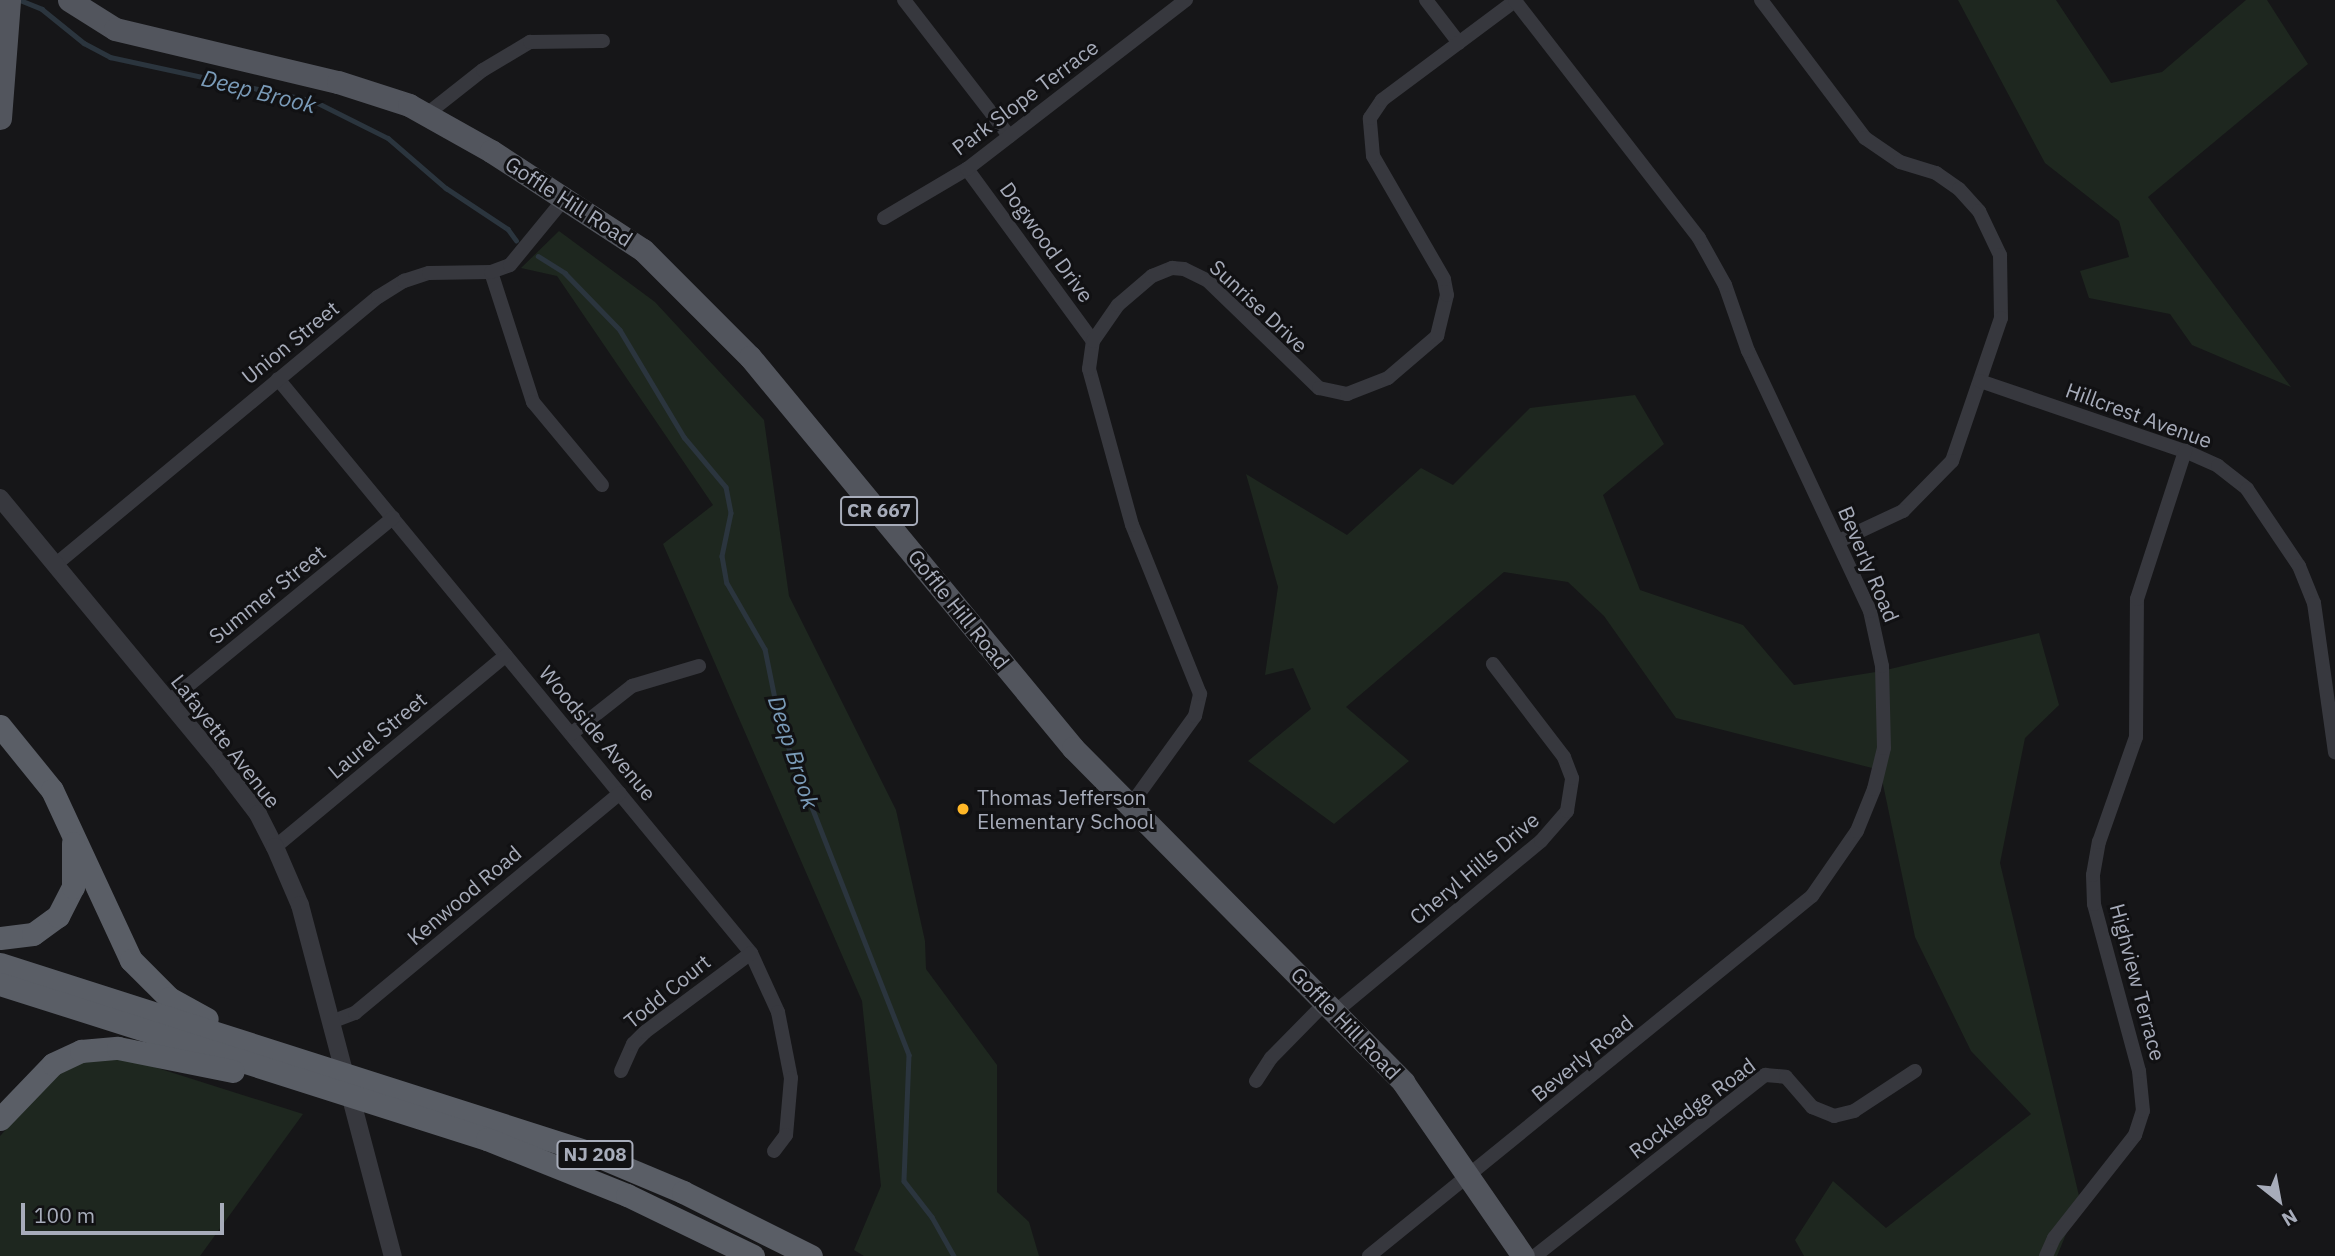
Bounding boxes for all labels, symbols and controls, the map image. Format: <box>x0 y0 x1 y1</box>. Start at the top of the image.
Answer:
street label: Park Slope Terrace <box>947 34 1103 160</box>
water label: Deep Brook <box>199 63 319 119</box>
street label: Goffle Hill Road <box>501 150 637 252</box>
street label: Dogwood Drive <box>995 177 1099 307</box>
street label: Sunrise Drive <box>1205 254 1313 358</box>
street label: Union Street <box>236 295 344 389</box>
street label: Hillcrest Avenue <box>2063 377 2215 453</box>
road number: CR 667 <box>839 496 919 526</box>
street label: Beverly Road <box>1833 502 1905 626</box>
street label: Summer Street <box>204 539 330 649</box>
street label: Goffle Hill Road <box>903 544 1015 674</box>
street label: Woodside Avenue <box>534 660 662 806</box>
street label: Lafayette Avenue <box>166 669 286 813</box>
street label: Laurel Street <box>323 686 431 784</box>
water label: Deep Brook <box>763 692 825 812</box>
place label: Thomas Jefferson Elementary School <box>977 784 1154 834</box>
marker: Thomas Jefferson Elementary School <box>955 801 971 817</box>
street label: Cheryl Hills Drive <box>1404 807 1544 929</box>
street label: Kenwood Road <box>402 840 526 950</box>
street label: Highview Terrace <box>2105 901 2171 1063</box>
street label: Todd Court <box>619 949 715 1033</box>
street label: Goffle Hill Road <box>1286 961 1406 1085</box>
street label: Beverly Road <box>1526 1009 1638 1107</box>
street label: Rockledge Road <box>1624 1052 1760 1164</box>
road number: NJ 208 <box>555 1140 635 1170</box>
north arrow <box>2244 1165 2314 1235</box>
scale bar <box>24 1190 228 1234</box>
text: 100 m <box>34 1201 95 1229</box>
text: N <box>2278 1204 2302 1232</box>

